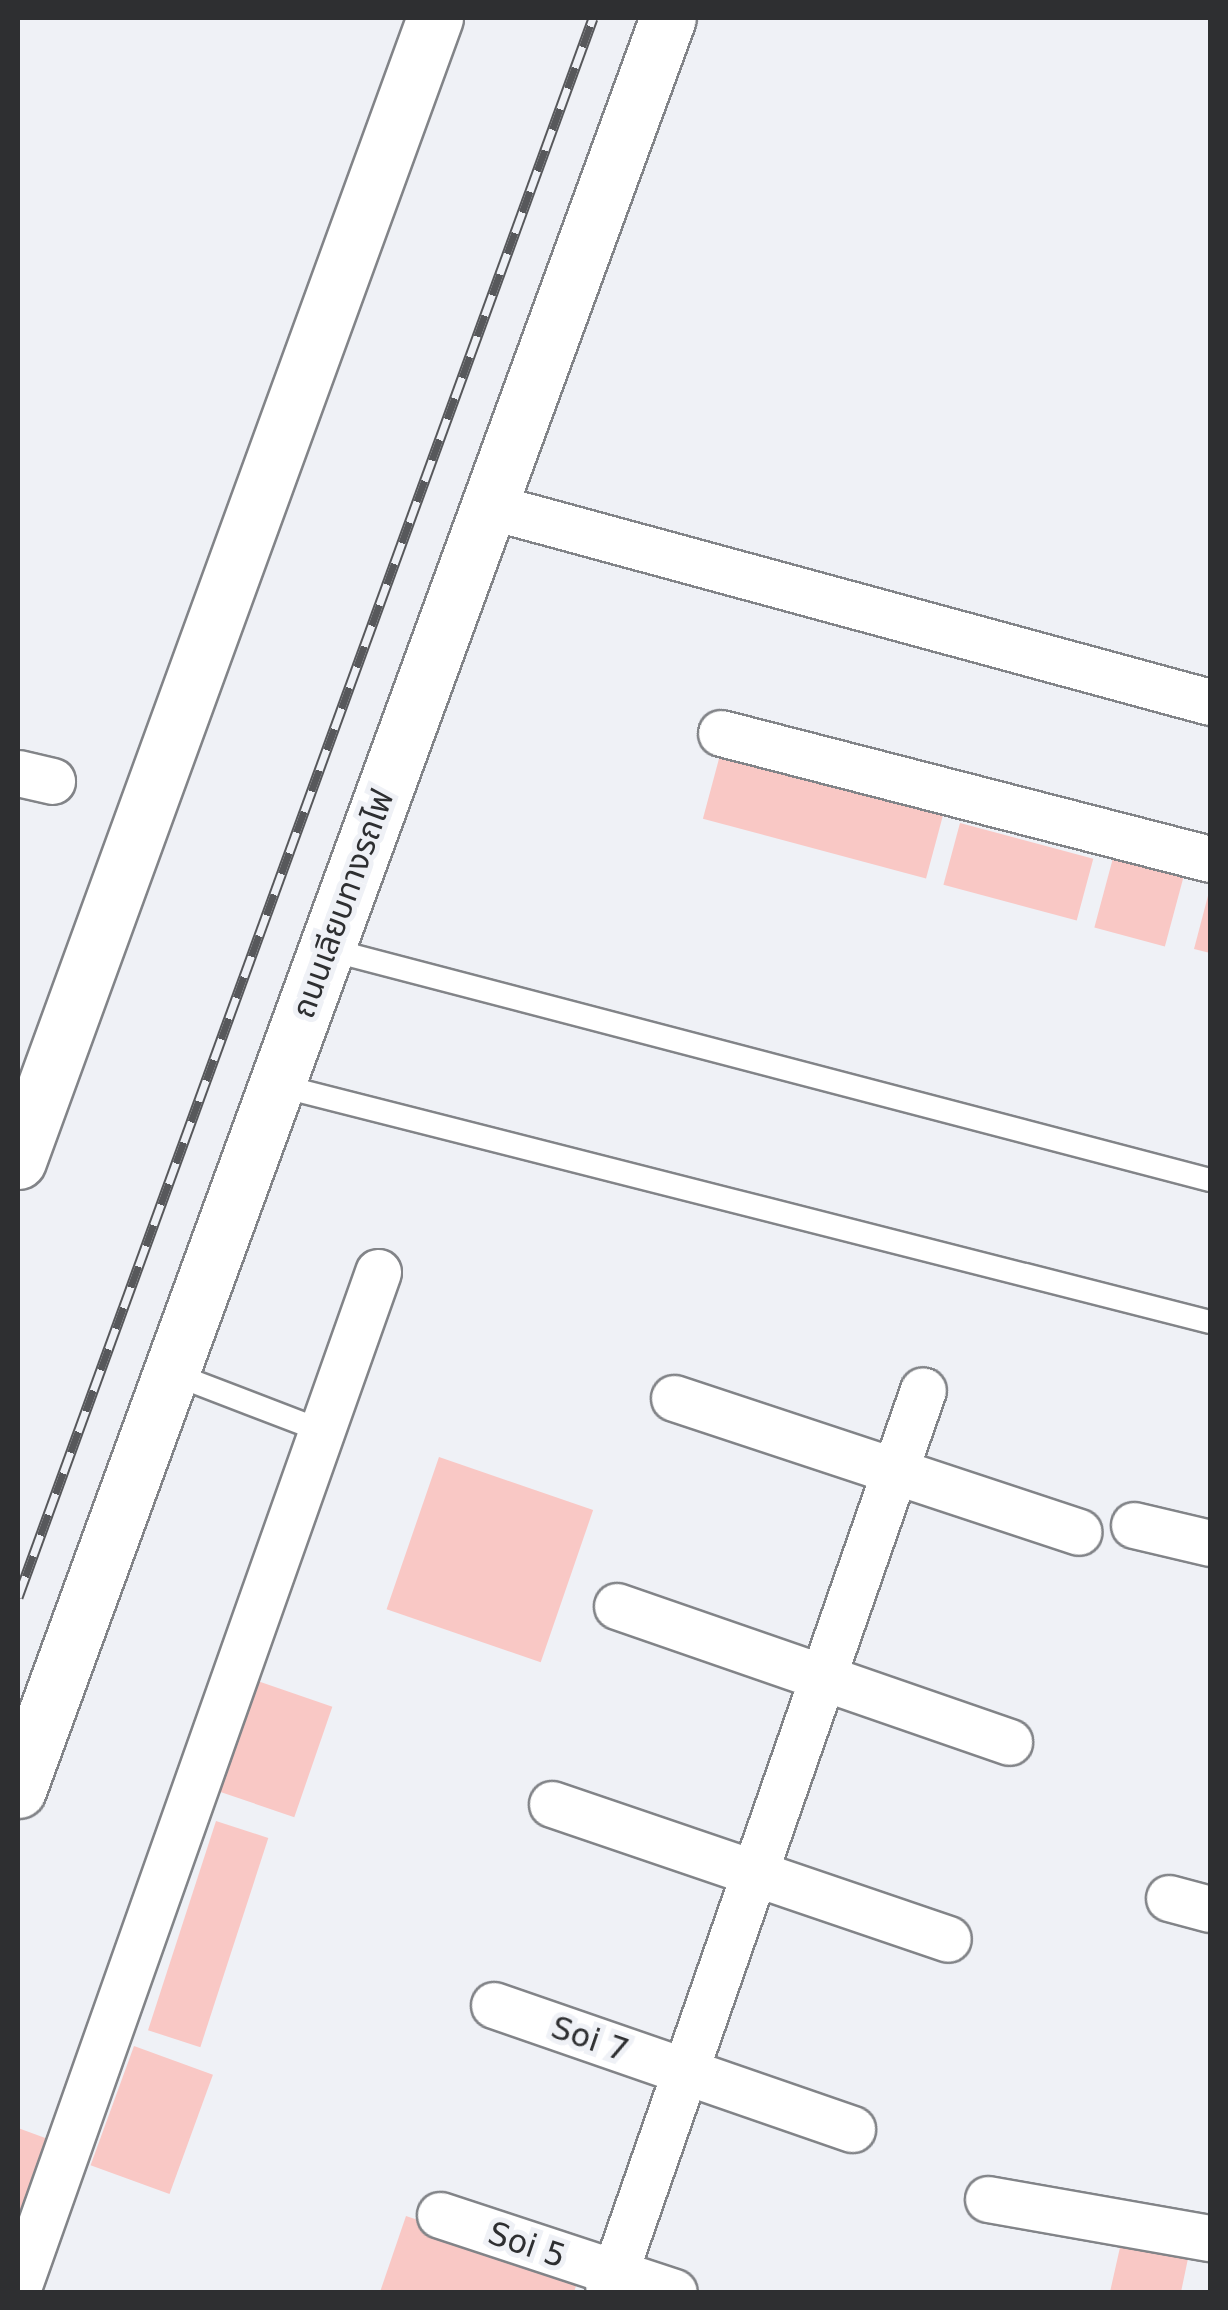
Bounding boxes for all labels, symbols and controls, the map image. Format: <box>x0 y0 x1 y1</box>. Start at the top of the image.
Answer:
street label: ถนนเลียบทางรถไฟ <box>284 785 402 1023</box>
street label: Soi 7 <box>546 2008 634 2070</box>
street label: Soi 5 <box>483 2214 571 2276</box>

